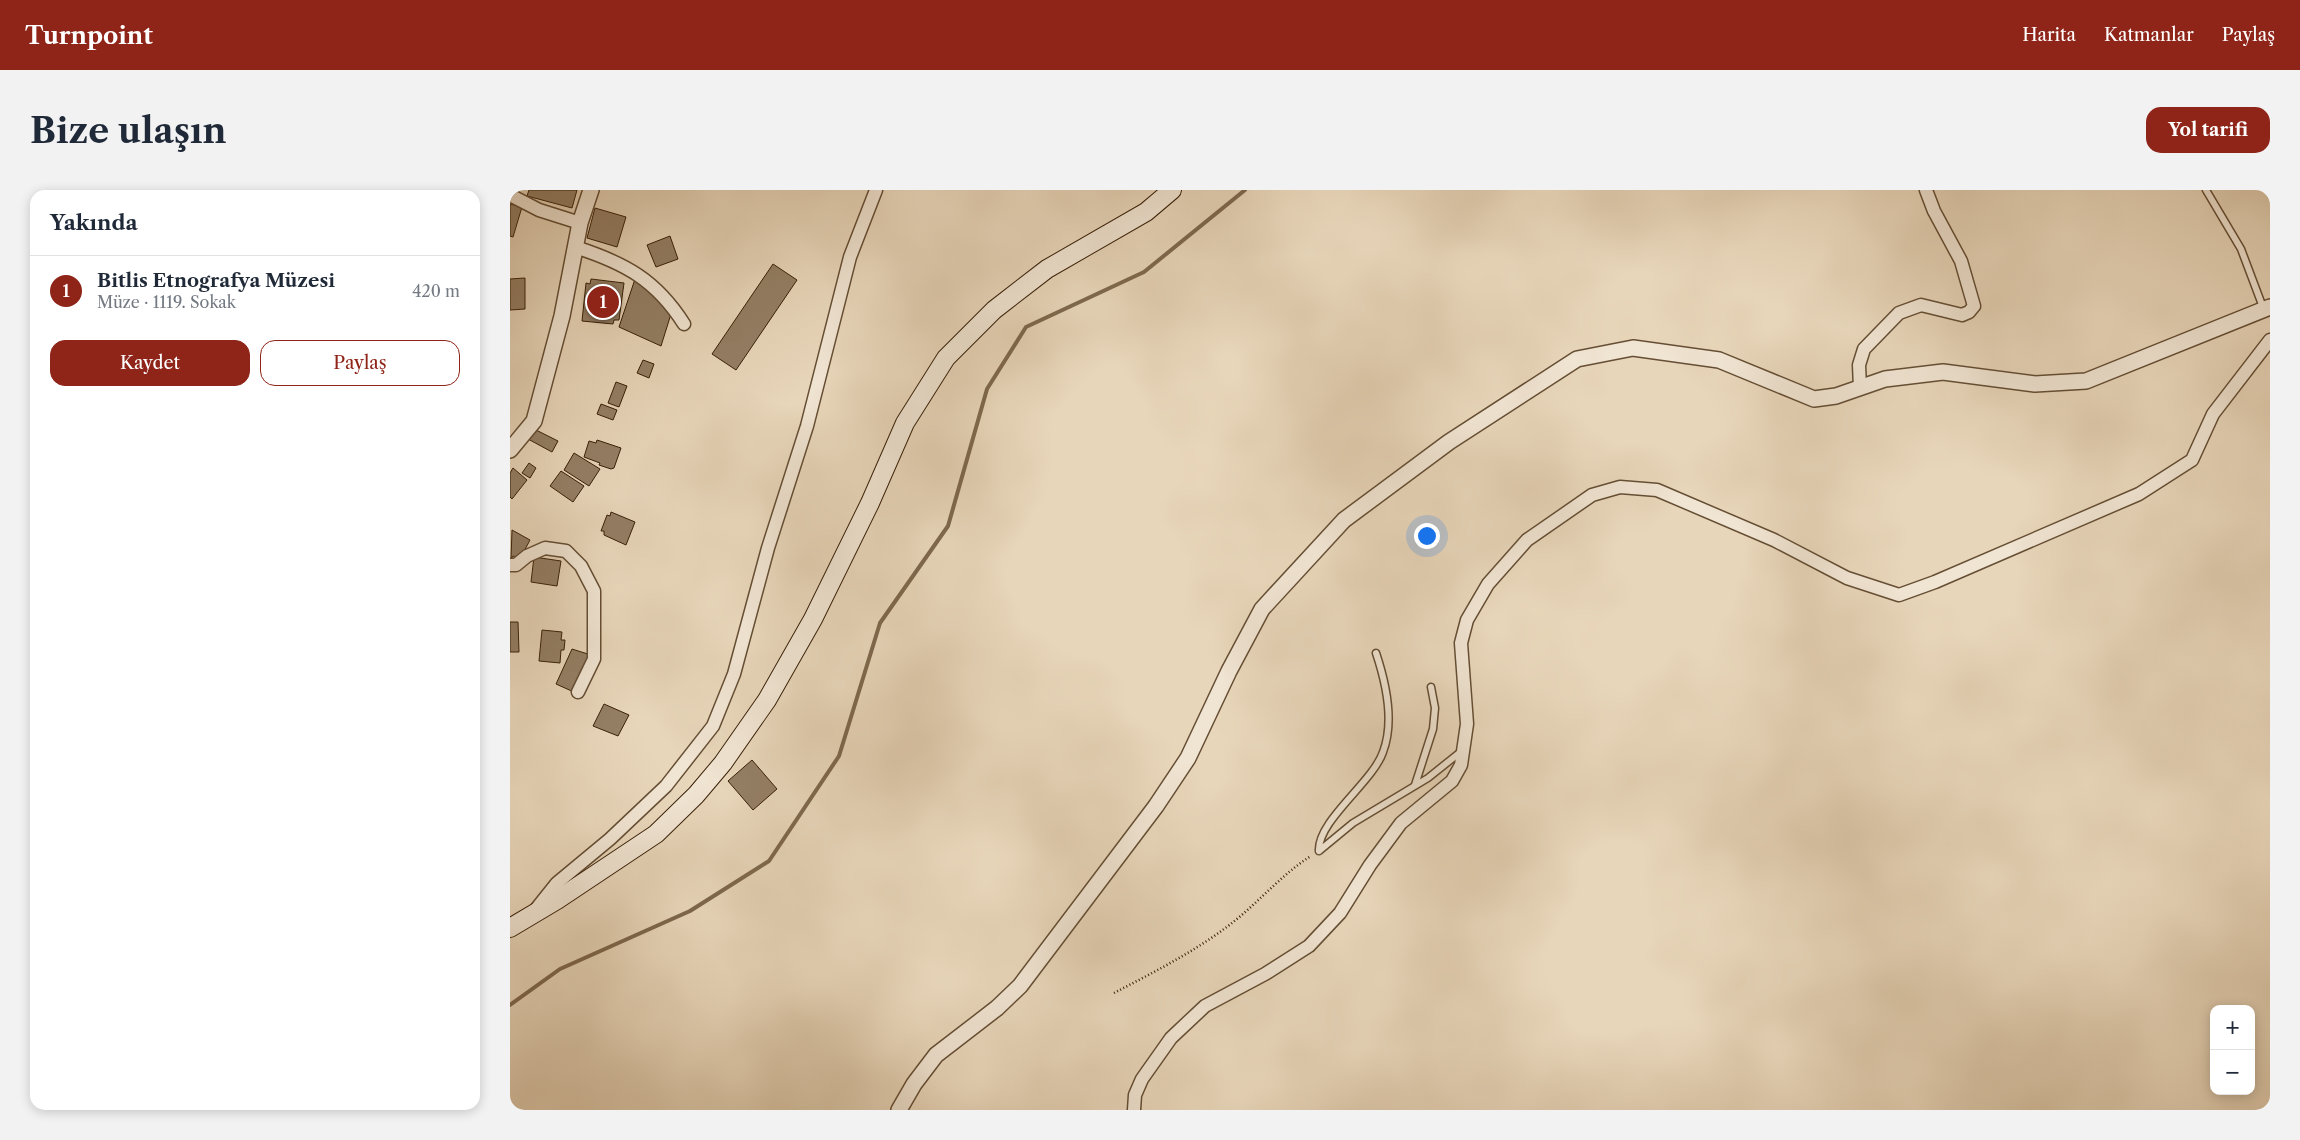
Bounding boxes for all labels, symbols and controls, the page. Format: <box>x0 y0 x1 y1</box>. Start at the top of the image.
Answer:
text: Turnpoint <box>25 21 153 50</box>
text: Harita <box>2022 24 2076 46</box>
text: Katmanlar <box>2104 24 2194 46</box>
text: Paylaş <box>2222 24 2275 46</box>
button: Yol tarifi <box>2146 107 2270 153</box>
text: Bize ulaşın <box>30 109 227 152</box>
text: Yakında <box>50 210 138 235</box>
text: Bitlis Etnografya Müzesi <box>97 269 335 292</box>
text: 1 <box>62 281 70 301</box>
text: 420 m <box>412 281 460 301</box>
pin: 1 <box>587 283 619 321</box>
text: Müze · 1119. Sokak <box>97 292 236 312</box>
button: Kaydet <box>50 340 250 386</box>
button: Paylaş <box>260 340 460 386</box>
your location <box>1414 523 1440 549</box>
map controls <box>2210 1005 2255 1095</box>
button: + <box>2210 1005 2255 1050</box>
button: − <box>2210 1050 2255 1095</box>

